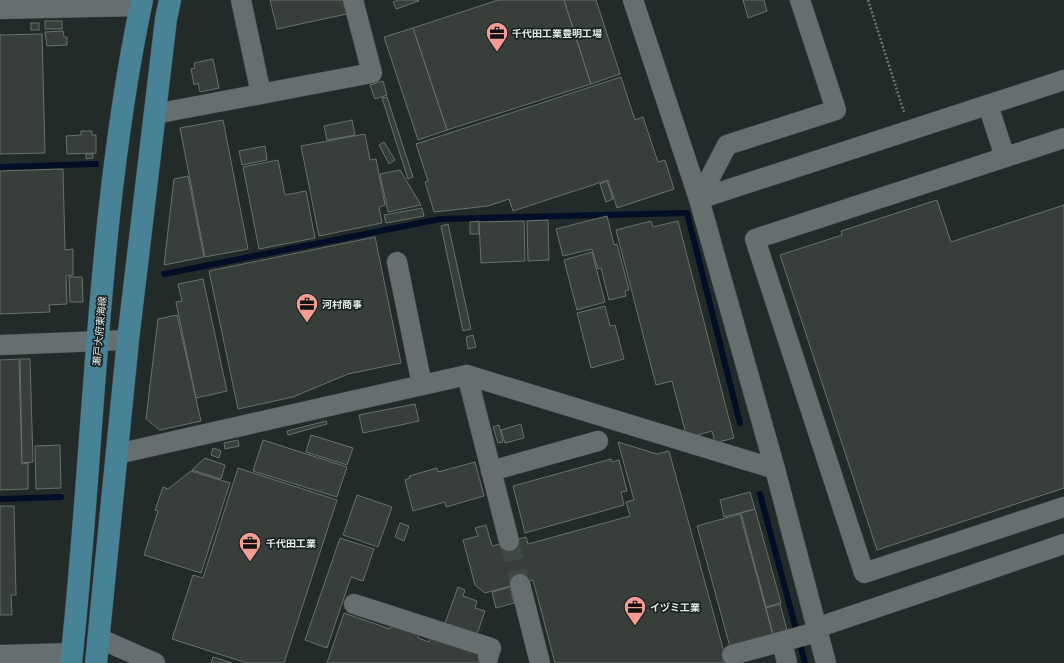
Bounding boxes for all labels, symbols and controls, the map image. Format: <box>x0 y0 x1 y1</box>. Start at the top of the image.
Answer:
office icon: 千代田工業豊明工場 <box>484 20 510 53</box>
place label: 千代田工業豊明工場 <box>512 27 602 40</box>
office icon: 河村商事 <box>294 291 320 324</box>
street label: 瀬戸大府東海線 <box>90 296 109 366</box>
place label: 河村商事 <box>322 298 362 311</box>
office icon: 千代田工業 <box>237 530 263 563</box>
place label: 千代田工業 <box>266 537 316 550</box>
office icon: イヅミ工業 <box>622 594 648 627</box>
place label: イヅミ工業 <box>650 601 700 614</box>

